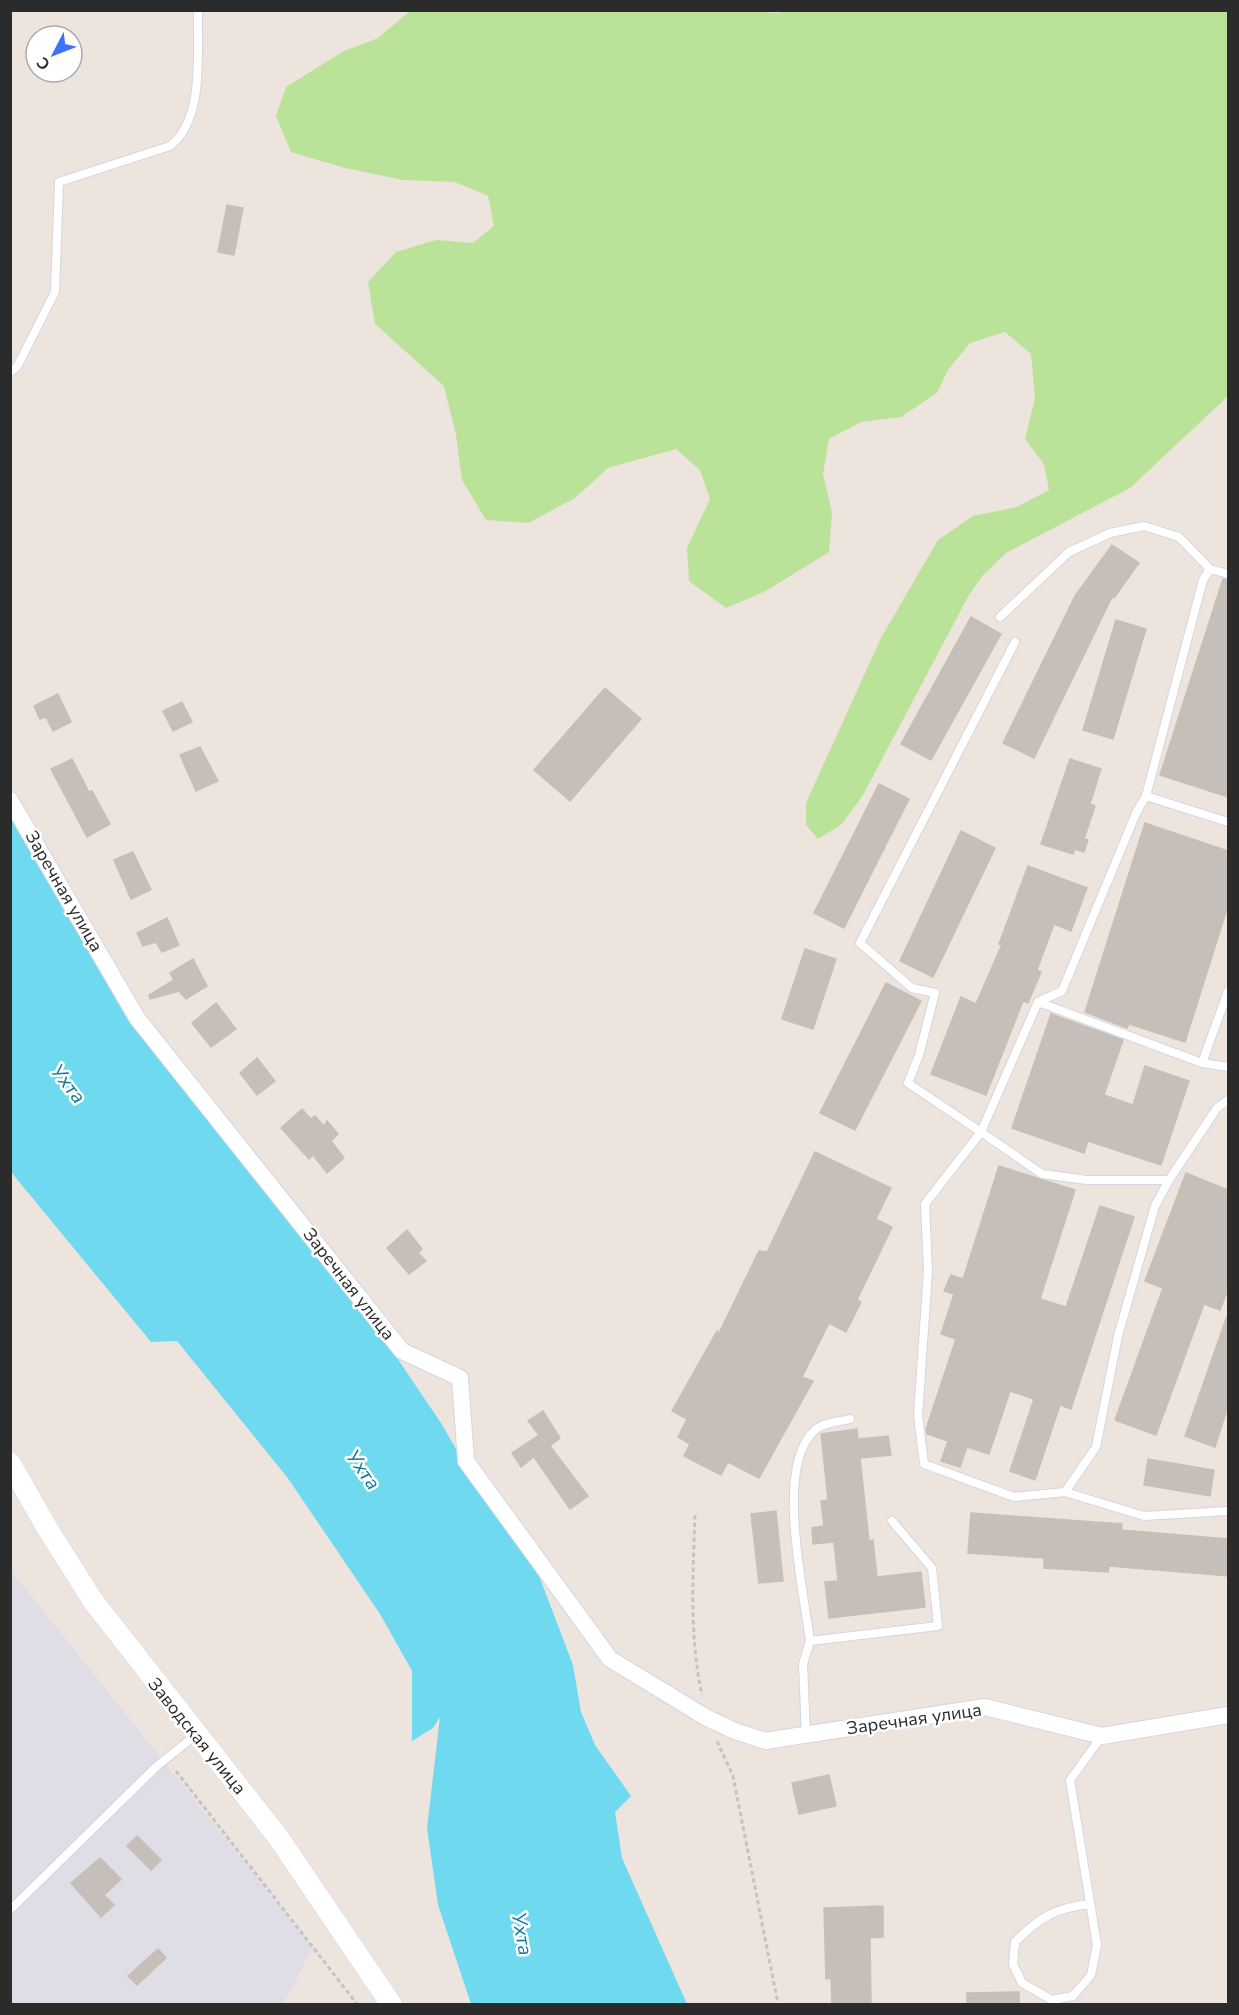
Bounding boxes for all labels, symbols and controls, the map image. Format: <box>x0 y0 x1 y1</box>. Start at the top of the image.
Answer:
north arrow <box>24 24 84 84</box>
text: С <box>32 52 55 75</box>
street label: Заречная улица <box>20 826 108 956</box>
water label: Ухта <box>44 1059 92 1109</box>
street label: Заречная улица <box>298 1223 400 1345</box>
water label: Ухта <box>340 1445 386 1495</box>
street label: Заводская улица <box>142 1672 252 1800</box>
street label: Заречная улица <box>845 1698 983 1740</box>
water label: Ухта <box>505 1910 539 1958</box>

